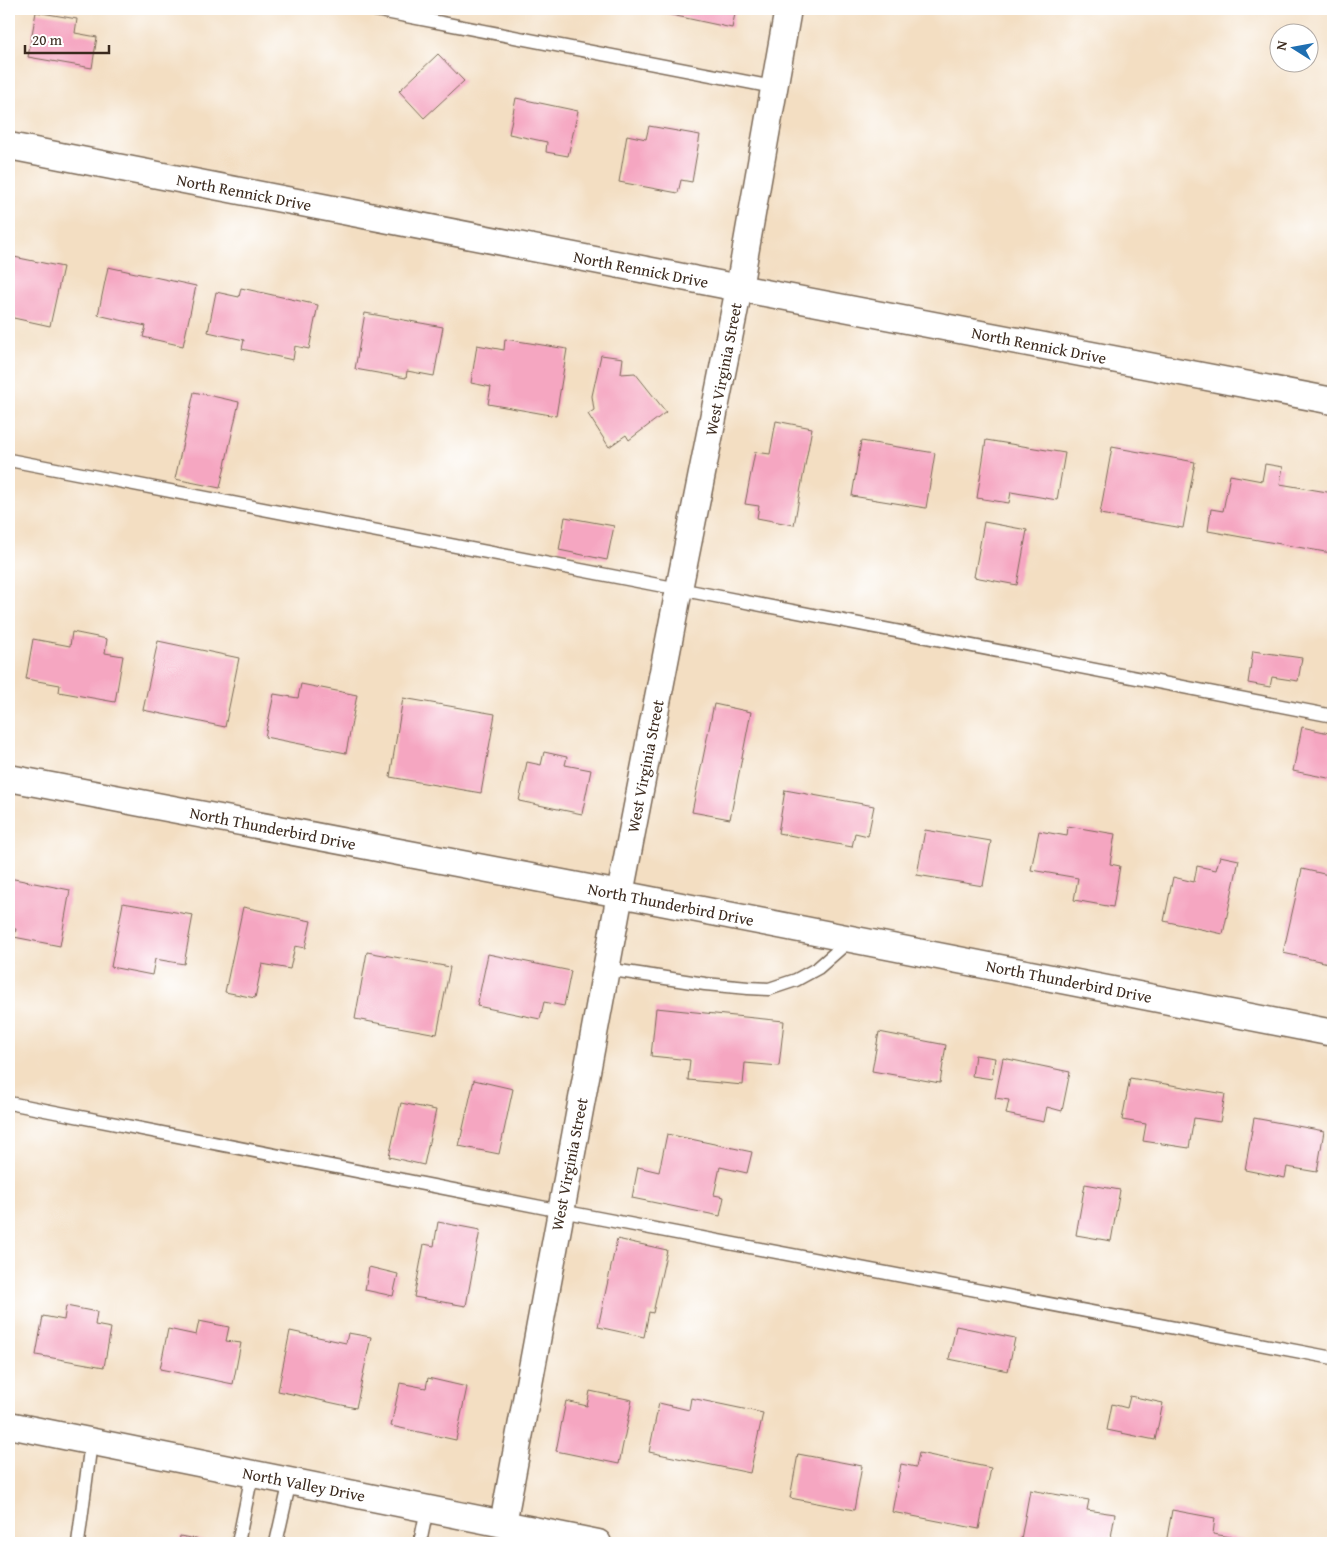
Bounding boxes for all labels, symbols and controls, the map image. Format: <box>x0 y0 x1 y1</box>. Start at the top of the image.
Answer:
scale bar <box>25 22 109 54</box>
north arrow <box>1270 22 1320 72</box>
text: 20 m <box>32 29 63 50</box>
text: N <box>1271 38 1292 52</box>
street label: North Rennick Drive <box>174 167 314 217</box>
street label: North Rennick Drive <box>571 244 711 294</box>
street label: West Virginia Street <box>698 300 748 438</box>
street label: North Rennick Drive <box>969 320 1109 370</box>
street label: West Virginia Street <box>620 697 670 835</box>
street label: North Thunderbird Drive <box>188 800 358 856</box>
street label: North Thunderbird Drive <box>586 876 756 932</box>
street label: North Thunderbird Drive <box>984 953 1154 1009</box>
street label: West Virginia Street <box>544 1095 594 1233</box>
street label: North Valley Drive <box>241 1460 367 1508</box>

